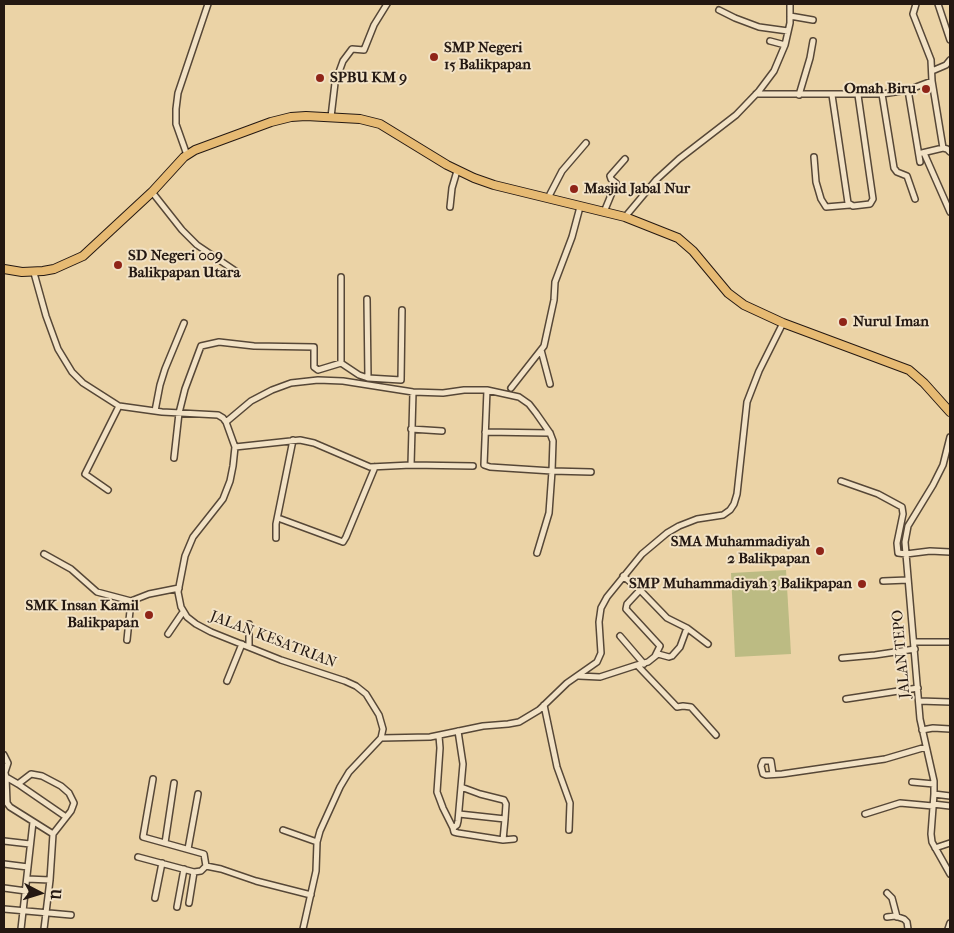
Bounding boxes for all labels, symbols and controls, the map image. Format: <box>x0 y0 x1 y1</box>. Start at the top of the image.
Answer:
place label: SMP Negeri 15 Balikpapan <box>444 39 531 74</box>
marker: SMP Negeri 15 Balikpapan <box>428 51 440 63</box>
place label: SPBU KM 9 <box>330 69 407 87</box>
marker: SPBU KM 9 <box>314 72 326 84</box>
place label: Omah Biru <box>844 80 916 98</box>
marker: Omah Biru <box>920 83 932 95</box>
place label: Masjid Jabal Nur <box>584 180 690 198</box>
marker: Masjid Jabal Nur <box>568 183 580 195</box>
place label: SD Negeri 009 Balikpapan Utara <box>128 247 240 282</box>
marker: SD Negeri 009 Balikpapan Utara <box>112 259 124 271</box>
place label: Nurul Iman <box>853 313 929 331</box>
marker: Nurul Iman <box>837 316 849 328</box>
place label: SMA Muhammadiyah 2 Balikpapan <box>671 533 810 568</box>
marker: SMA Muhammadiyah 2 Balikpapan <box>814 545 826 557</box>
place label: SMP Muhammadiyah 3 Balikpapan <box>629 575 852 593</box>
marker: SMP Muhammadiyah 3 Balikpapan <box>856 578 868 590</box>
place label: SMK Insan Kamil Balikpapan <box>25 597 139 632</box>
street label: JALAN KESATRIAN <box>207 608 339 672</box>
marker: SMK Insan Kamil Balikpapan <box>143 609 155 621</box>
street label: JALAN TEPO <box>889 609 915 699</box>
north arrow <box>15 868 65 918</box>
text: U <box>46 888 64 901</box>

